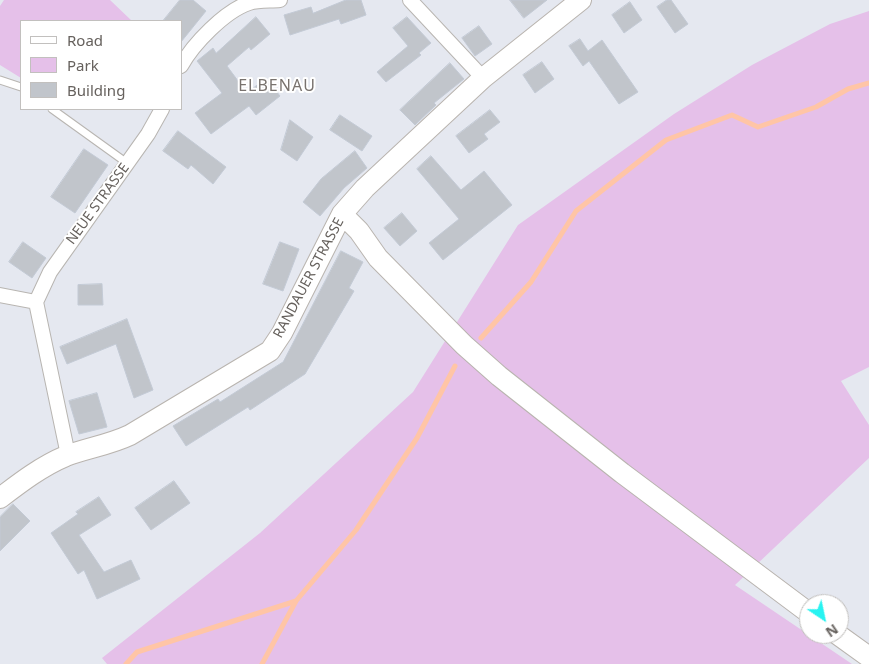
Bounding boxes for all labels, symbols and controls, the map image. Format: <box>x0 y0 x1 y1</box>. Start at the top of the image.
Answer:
legend <box>20 20 182 110</box>
text: Road <box>67 30 103 50</box>
text: Park <box>67 55 99 75</box>
district label: ELBENAU <box>237 76 317 96</box>
text: Building <box>67 80 125 100</box>
street label: NEUE STRASSE <box>63 160 133 248</box>
street label: RANDAUER STRASSE <box>270 215 348 341</box>
north arrow <box>799 594 849 644</box>
text: N <box>822 620 842 642</box>

